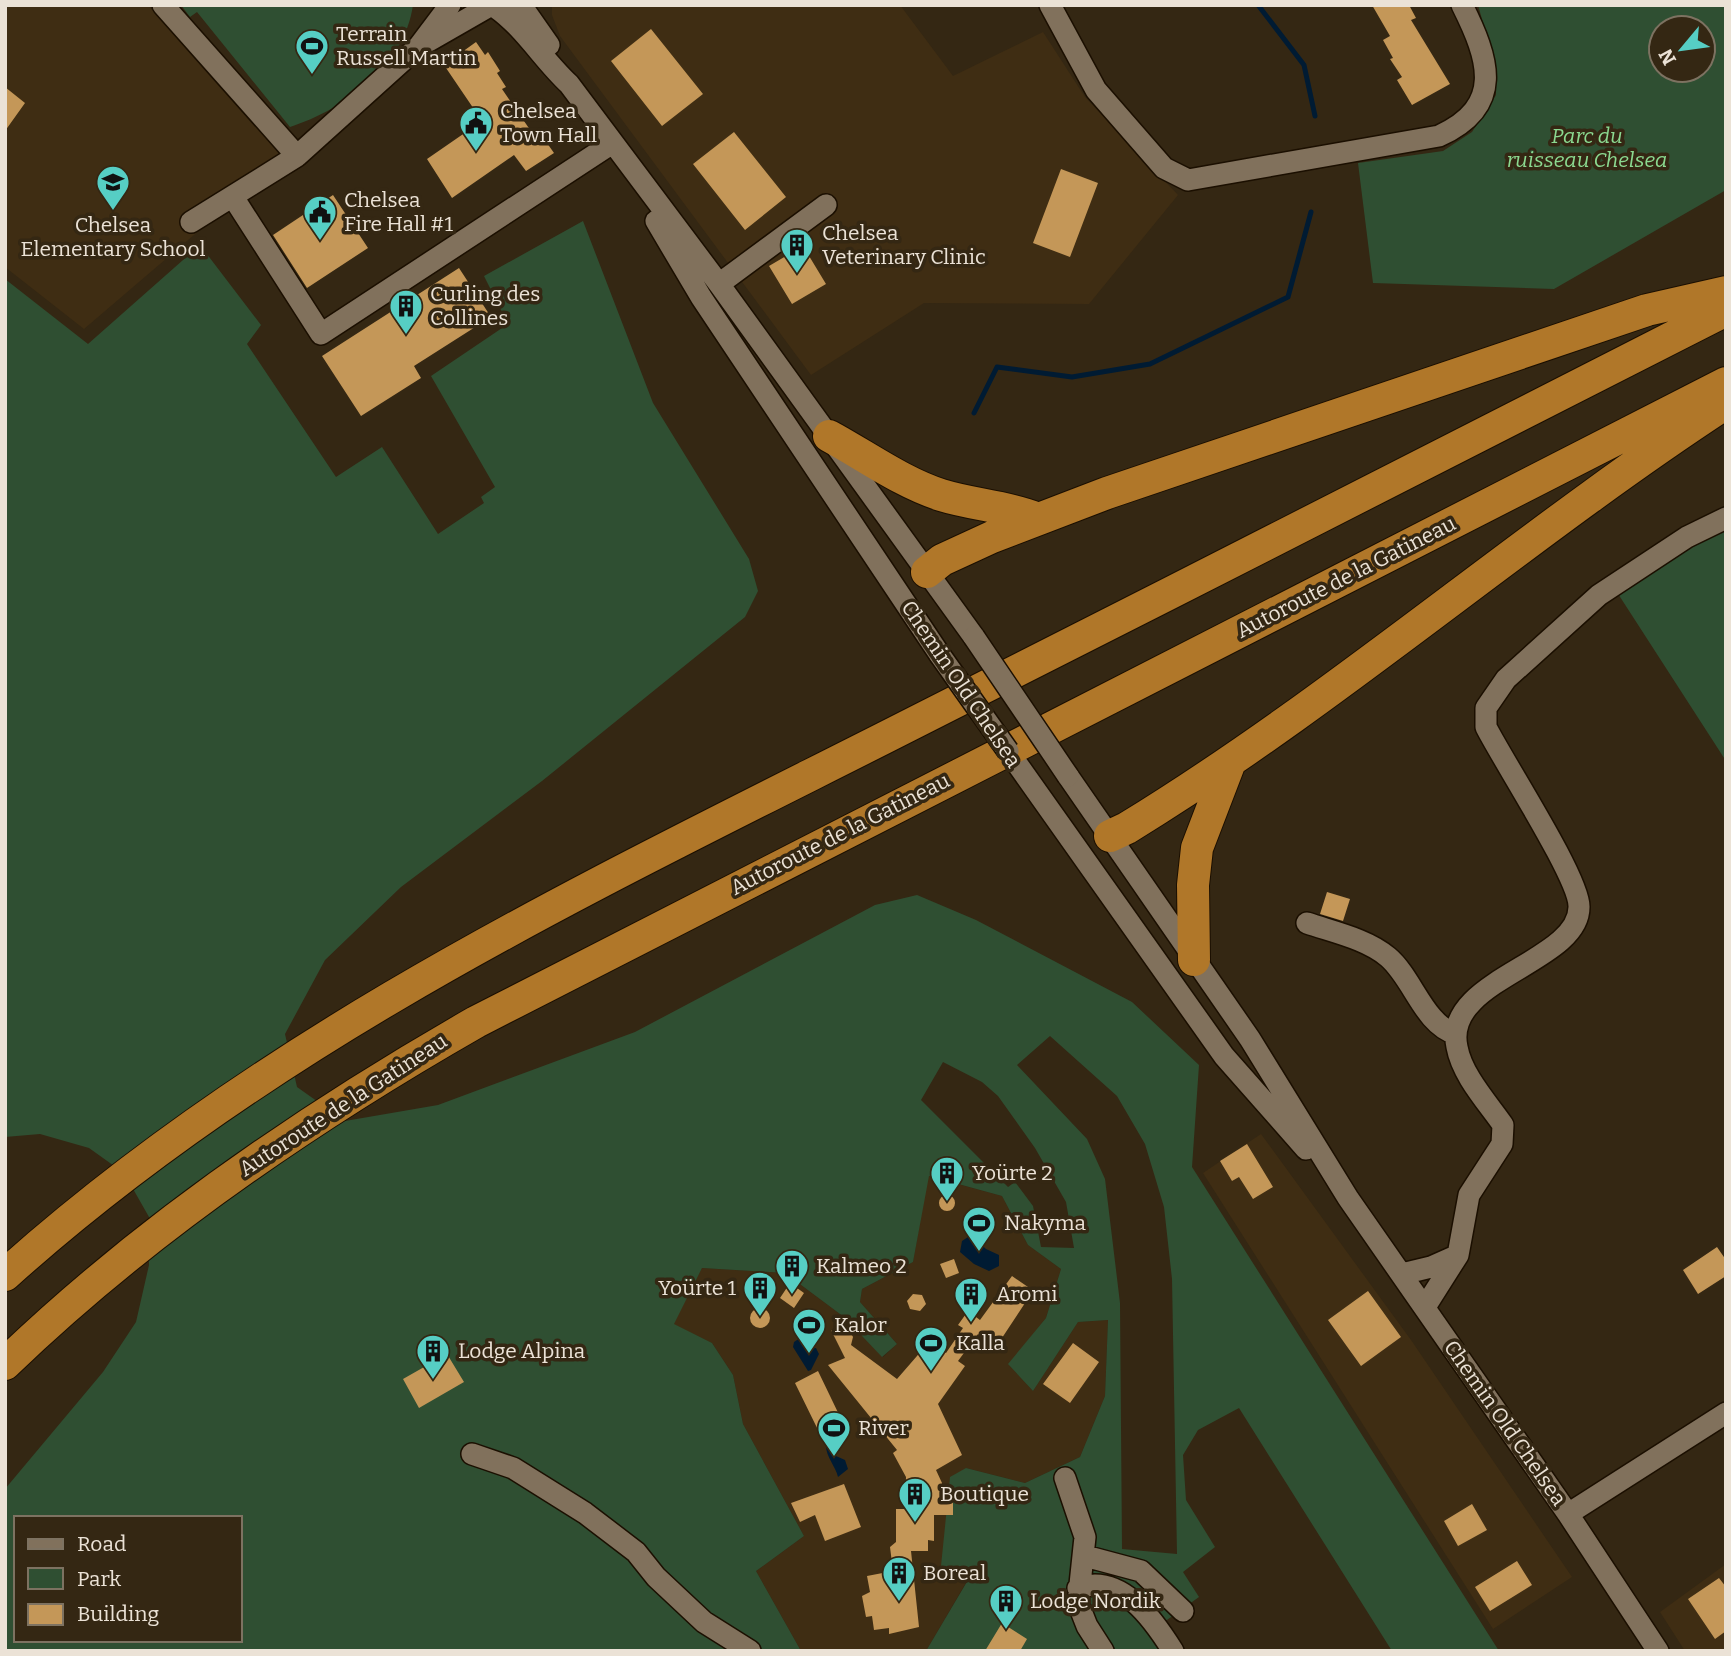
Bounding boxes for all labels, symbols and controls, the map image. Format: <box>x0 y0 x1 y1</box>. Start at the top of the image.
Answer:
north arrow <box>1647 14 1717 84</box>
place label: Terrain Russell Martin <box>336 21 477 71</box>
sports icon: Terrain Russell Martin <box>293 27 331 76</box>
text: N <box>1654 45 1681 69</box>
place label: Chelsea Town Hall <box>500 98 597 148</box>
public building icon: Chelsea Town Hall <box>457 104 495 153</box>
park label: Parc du ruisseau Chelsea <box>1507 123 1667 173</box>
school or university icon: Chelsea Elementary School <box>94 163 132 212</box>
place label: Chelsea Fire Hall #1 <box>344 187 453 237</box>
public building icon: Chelsea Fire Hall #1 <box>301 193 339 242</box>
place label: Chelsea Elementary School <box>20 212 206 262</box>
place label: Chelsea Veterinary Clinic <box>822 220 986 270</box>
building icon: Chelsea Veterinary Clinic <box>778 226 816 275</box>
place label: Curling des Collines <box>430 281 540 331</box>
building icon: Curling des Collines <box>387 287 425 336</box>
street label: Autoroute de la Gatineau <box>1232 510 1460 644</box>
street label: Chemin Old Chelsea <box>895 595 1027 773</box>
street label: Autoroute de la Gatineau <box>726 767 954 901</box>
street label: Autoroute de la Gatineau <box>234 1028 452 1182</box>
building icon: Yoürte 2 <box>928 1154 966 1203</box>
place label: Yoürte 2 <box>972 1160 1053 1186</box>
sports icon: Nakyma <box>960 1204 998 1253</box>
place label: Nakyma <box>1004 1210 1087 1236</box>
building icon: Kalmeo 2 <box>773 1247 811 1296</box>
place label: Kalmeo 2 <box>816 1253 907 1279</box>
building icon: Yoürte 1 <box>741 1269 779 1318</box>
place label: Yoürte 1 <box>658 1275 736 1301</box>
building icon: Aromi <box>952 1275 990 1324</box>
place label: Aromi <box>996 1281 1058 1307</box>
sports icon: Kalor <box>790 1306 828 1355</box>
place label: Kalor <box>834 1312 887 1338</box>
sports icon: Kalla <box>912 1324 950 1373</box>
place label: Kalla <box>956 1330 1005 1356</box>
building icon: Lodge Alpina <box>414 1332 452 1381</box>
street label: Chemin Old Chelsea <box>1438 1335 1572 1511</box>
place label: Lodge Alpina <box>458 1338 586 1364</box>
sports icon: River <box>815 1409 853 1458</box>
place label: River <box>858 1415 909 1441</box>
building icon: Boutique <box>896 1475 934 1524</box>
place label: Boutique <box>940 1481 1029 1507</box>
legend <box>14 1516 242 1642</box>
text: Road <box>77 1531 126 1557</box>
building icon: Boreal <box>880 1554 918 1603</box>
place label: Boreal <box>923 1560 986 1586</box>
text: Park <box>77 1566 121 1592</box>
building icon: Lodge Nordik <box>987 1582 1025 1631</box>
place label: Lodge Nordik <box>1030 1588 1161 1614</box>
text: Building <box>77 1601 160 1627</box>

